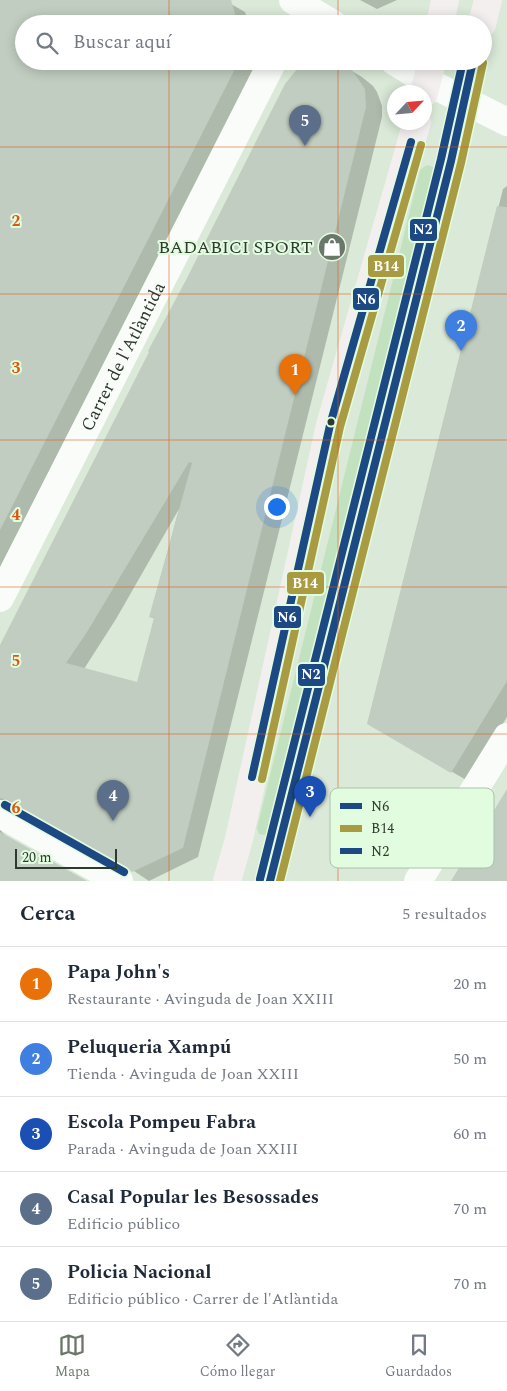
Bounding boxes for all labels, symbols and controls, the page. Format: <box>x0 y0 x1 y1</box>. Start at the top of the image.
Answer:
search box <box>15 15 492 70</box>
text: Buscar aquí <box>73 28 172 57</box>
icon: search <box>33 29 61 57</box>
north arrow <box>387 85 432 130</box>
pin: 5 <box>289 105 321 146</box>
text: 2 <box>12 209 21 233</box>
line badge: N2 <box>409 218 438 242</box>
text: N2 <box>413 219 433 240</box>
shop icon: BADABICI SPORT <box>317 232 347 262</box>
place label: BADABICI SPORT <box>158 234 313 261</box>
line badge: B14 <box>367 254 405 278</box>
text: B14 <box>373 256 399 277</box>
street label: Carrer de l'Atlàntida <box>74 277 172 436</box>
line badge: N6 <box>352 287 380 311</box>
text: N6 <box>356 289 376 310</box>
pin: 2 <box>445 310 477 351</box>
pin: 1 <box>279 354 311 395</box>
text: 3 <box>12 356 21 380</box>
unlabelled marker <box>326 417 336 427</box>
your location <box>264 494 290 520</box>
text: 4 <box>12 503 21 527</box>
line badge: B14 <box>286 571 325 595</box>
text: B14 <box>292 573 318 594</box>
line badge: N6 <box>273 605 302 629</box>
text: N6 <box>277 607 297 628</box>
text: 5 <box>12 649 20 673</box>
line badge: N2 <box>297 663 326 687</box>
text: N2 <box>301 664 321 685</box>
pin: 3 <box>294 776 326 817</box>
pin: 4 <box>97 780 129 821</box>
legend <box>330 788 494 868</box>
text: 6 <box>12 796 21 820</box>
text: N6 <box>371 796 389 817</box>
text: B14 <box>371 818 394 839</box>
text: N2 <box>371 841 389 862</box>
scale bar <box>15 846 118 869</box>
text: 20 m <box>22 847 52 868</box>
text: Cerca <box>20 898 75 930</box>
text: 5 resultados <box>402 902 487 926</box>
text: Papa John's <box>67 958 170 987</box>
text: 1 <box>32 972 40 996</box>
text: 20 m <box>453 972 487 996</box>
text: Restaurante · Avinguda de Joan XXIII <box>67 987 334 1011</box>
text: Peluqueria Xampú <box>67 1033 231 1062</box>
text: 2 <box>32 1047 40 1071</box>
text: 50 m <box>453 1047 487 1071</box>
text: Tienda · Avinguda de Joan XXIII <box>67 1062 299 1086</box>
text: Escola Pompeu Fabra <box>67 1108 256 1137</box>
text: 3 <box>32 1122 40 1146</box>
text: 60 m <box>453 1122 487 1146</box>
text: Parada · Avinguda de Joan XXIII <box>67 1137 298 1161</box>
text: Casal Popular les Besossades <box>67 1183 319 1212</box>
text: 4 <box>32 1197 40 1221</box>
text: 70 m <box>453 1197 487 1221</box>
text: Edificio público <box>67 1212 180 1236</box>
text: Policia Nacional <box>67 1258 211 1287</box>
text: 5 <box>32 1272 40 1296</box>
text: 70 m <box>453 1272 487 1296</box>
text: Edificio público · Carrer de l'Atlàntida <box>67 1287 338 1311</box>
tab: Mapa <box>55 1331 90 1382</box>
tab: Cómo llegar <box>200 1331 275 1382</box>
tab: Guardados <box>385 1331 452 1382</box>

